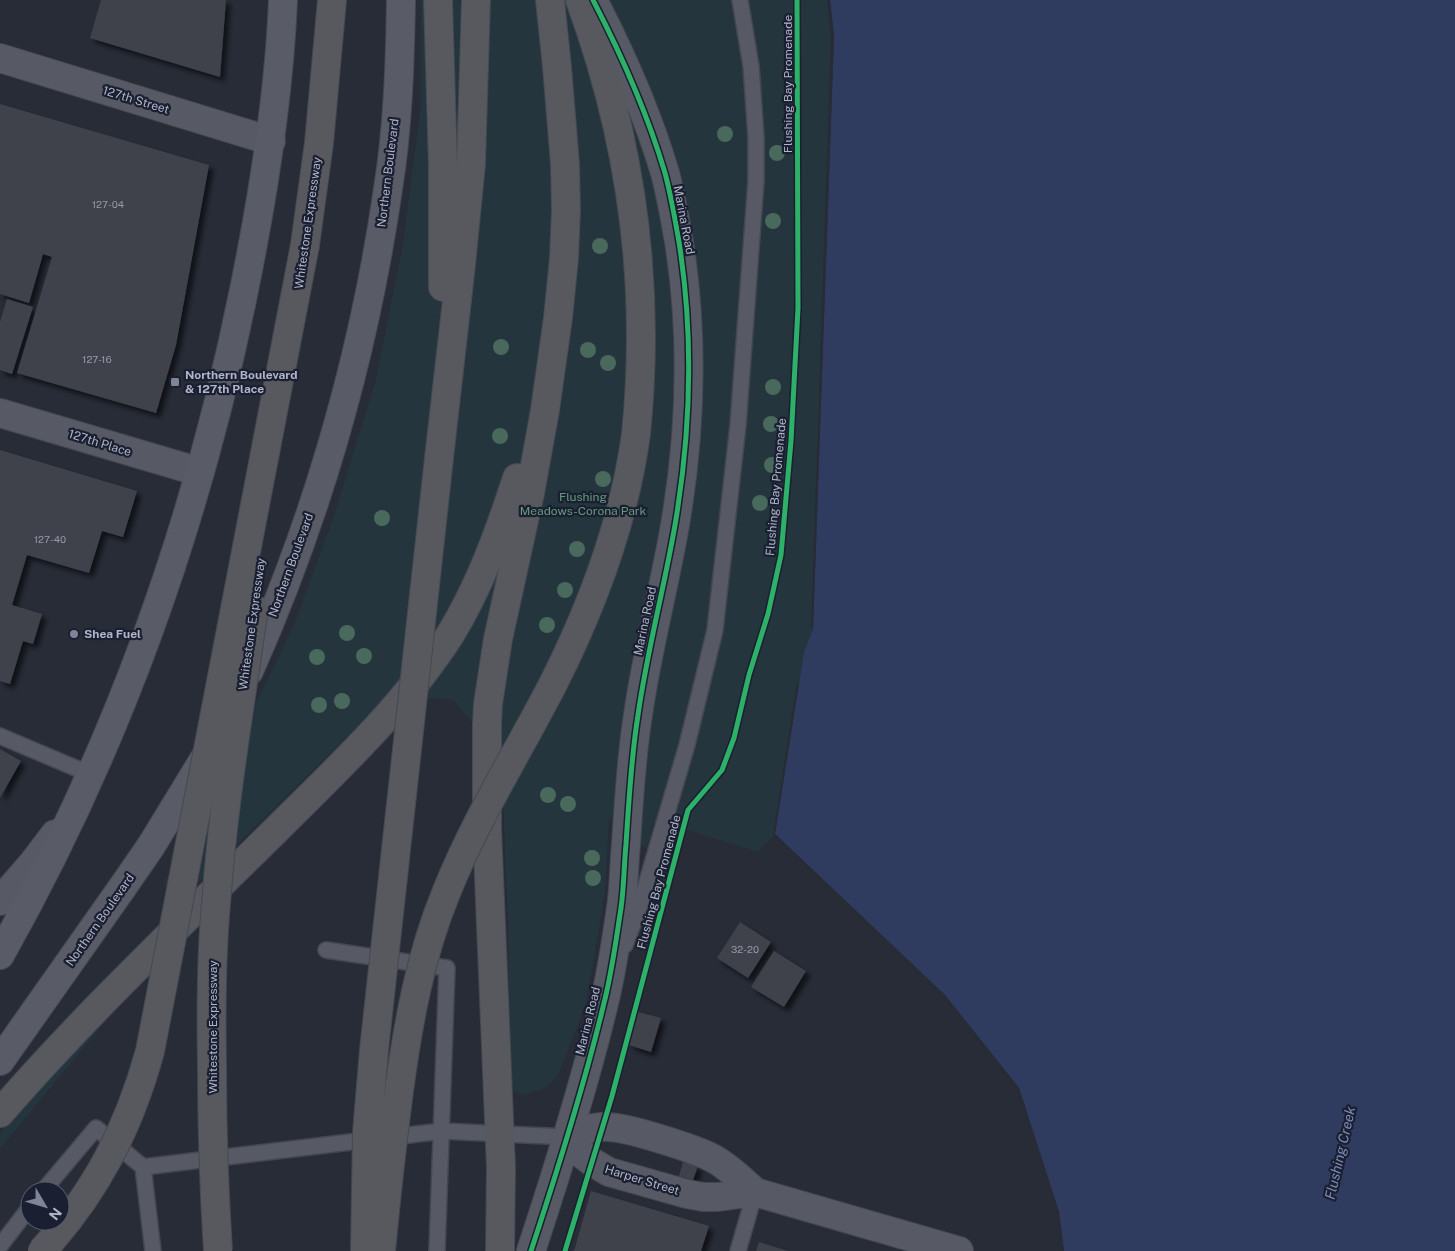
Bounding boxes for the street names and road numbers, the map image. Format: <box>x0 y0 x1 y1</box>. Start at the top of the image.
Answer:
street label: Flushing Bay Promenade <box>781 15 795 153</box>
street label: 127th Street <box>101 83 171 117</box>
street label: Northern Boulevard <box>374 118 402 228</box>
street label: Whitestone Expressway <box>292 156 324 290</box>
street label: Marina Road <box>670 184 698 256</box>
street label: Flushing Bay Promenade <box>763 417 789 557</box>
street label: 127th Place <box>67 427 133 459</box>
street label: Northern Boulevard <box>266 511 316 619</box>
street label: Whitestone Expressway <box>236 557 268 691</box>
street label: Marina Road <box>631 585 659 657</box>
street label: Flushing Bay Promenade <box>634 813 684 951</box>
street label: Northern Boulevard <box>63 871 137 969</box>
street label: Whitestone Expressway <box>206 960 220 1094</box>
street label: Marina Road <box>573 985 603 1057</box>
street label: Harper Street <box>603 1162 681 1198</box>

